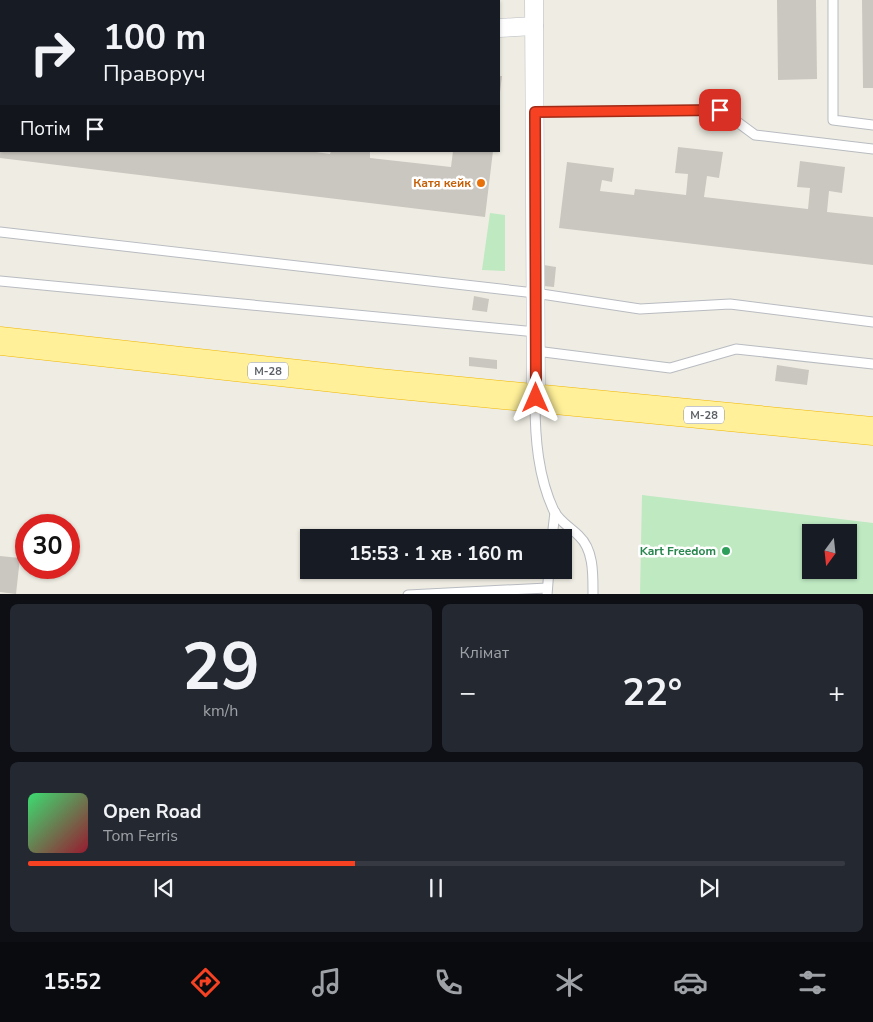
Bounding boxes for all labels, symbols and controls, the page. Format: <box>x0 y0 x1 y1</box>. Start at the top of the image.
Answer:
text: 100 m <box>103 14 206 61</box>
icon: right <box>20 20 85 85</box>
text: Праворуч <box>103 59 206 89</box>
pin <box>699 89 741 131</box>
icon: arrive <box>706 96 734 124</box>
icon: arrive <box>81 115 109 143</box>
text: Потім <box>20 116 71 142</box>
place label: Катя кейк <box>413 175 471 191</box>
marker: Катя кейк <box>475 177 487 189</box>
road number: М-28 <box>248 362 288 380</box>
position arrow <box>509 371 561 423</box>
road number: М-28 <box>684 406 724 424</box>
speed limit sign: 30 <box>15 514 80 579</box>
north arrow <box>802 524 858 579</box>
map controls <box>802 524 857 579</box>
text: 15:53 · 1 хв · 160 m <box>349 541 523 567</box>
place label: Kart Freedom <box>640 543 716 559</box>
marker: Kart Freedom <box>720 545 732 557</box>
text: 29 <box>182 623 260 712</box>
text: Клімат <box>460 642 509 664</box>
text: 22° <box>622 667 682 718</box>
text: − <box>460 674 476 712</box>
text: + <box>828 674 845 712</box>
text: km/h <box>203 700 238 722</box>
text: Open Road <box>103 799 201 825</box>
text: Tom Ferris <box>103 825 178 847</box>
icon: previous <box>150 874 178 902</box>
icon: pause <box>422 874 450 902</box>
icon: next <box>695 874 723 902</box>
icon: directions <box>188 965 223 1000</box>
icon: music <box>309 965 344 1000</box>
icon: phone <box>431 965 466 1000</box>
icon: climate <box>552 965 587 1000</box>
icon: car <box>673 965 708 1000</box>
icon: filters <box>795 965 830 1000</box>
text: 15:52 <box>43 967 101 997</box>

